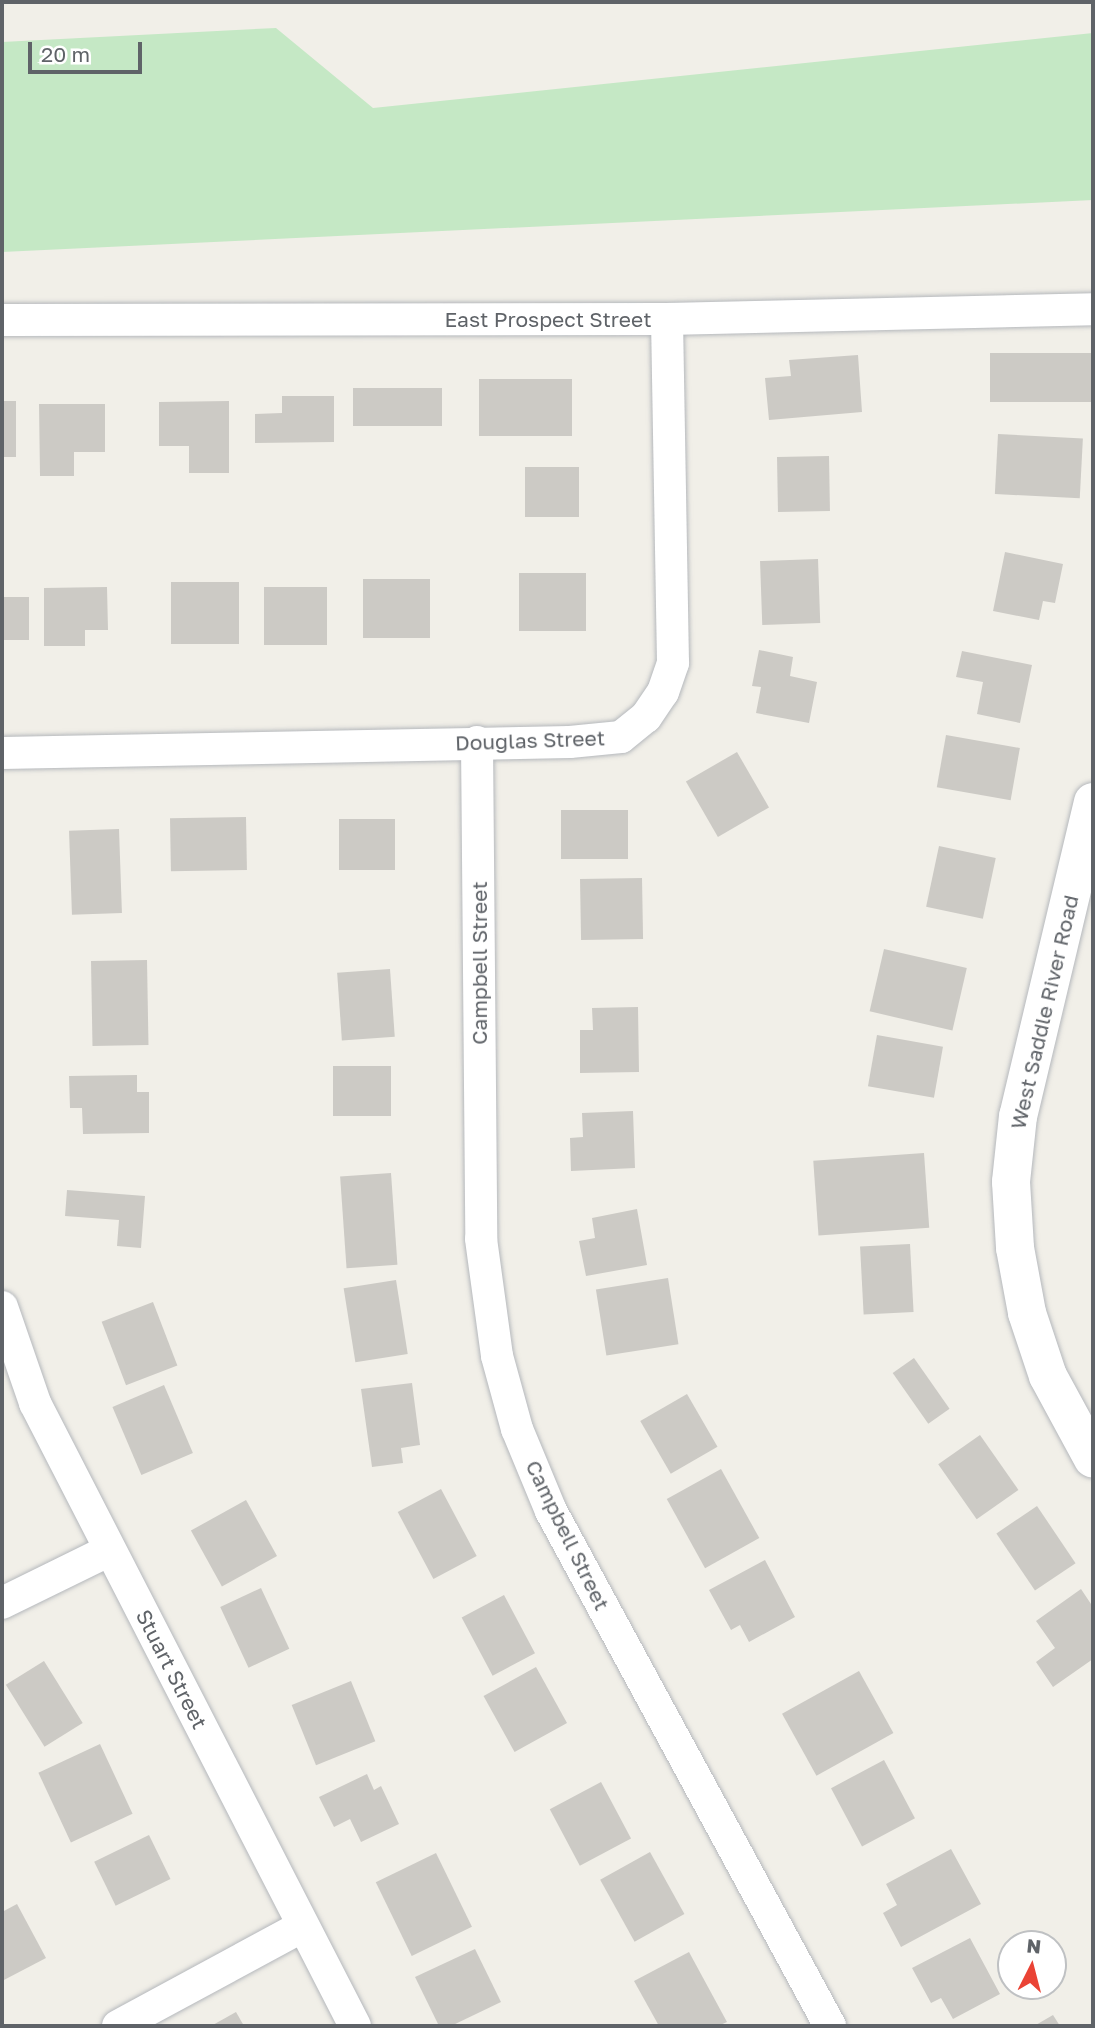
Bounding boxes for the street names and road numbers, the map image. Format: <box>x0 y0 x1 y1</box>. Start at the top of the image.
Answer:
street label: East Prospect Street <box>444 306 652 332</box>
street label: Douglas Street <box>455 725 605 755</box>
street label: Campbell Street <box>466 881 492 1045</box>
street label: West Saddle River Road <box>1005 892 1083 1132</box>
street label: Campbell Street <box>521 1456 615 1614</box>
street label: Stuart Street <box>131 1605 213 1733</box>

